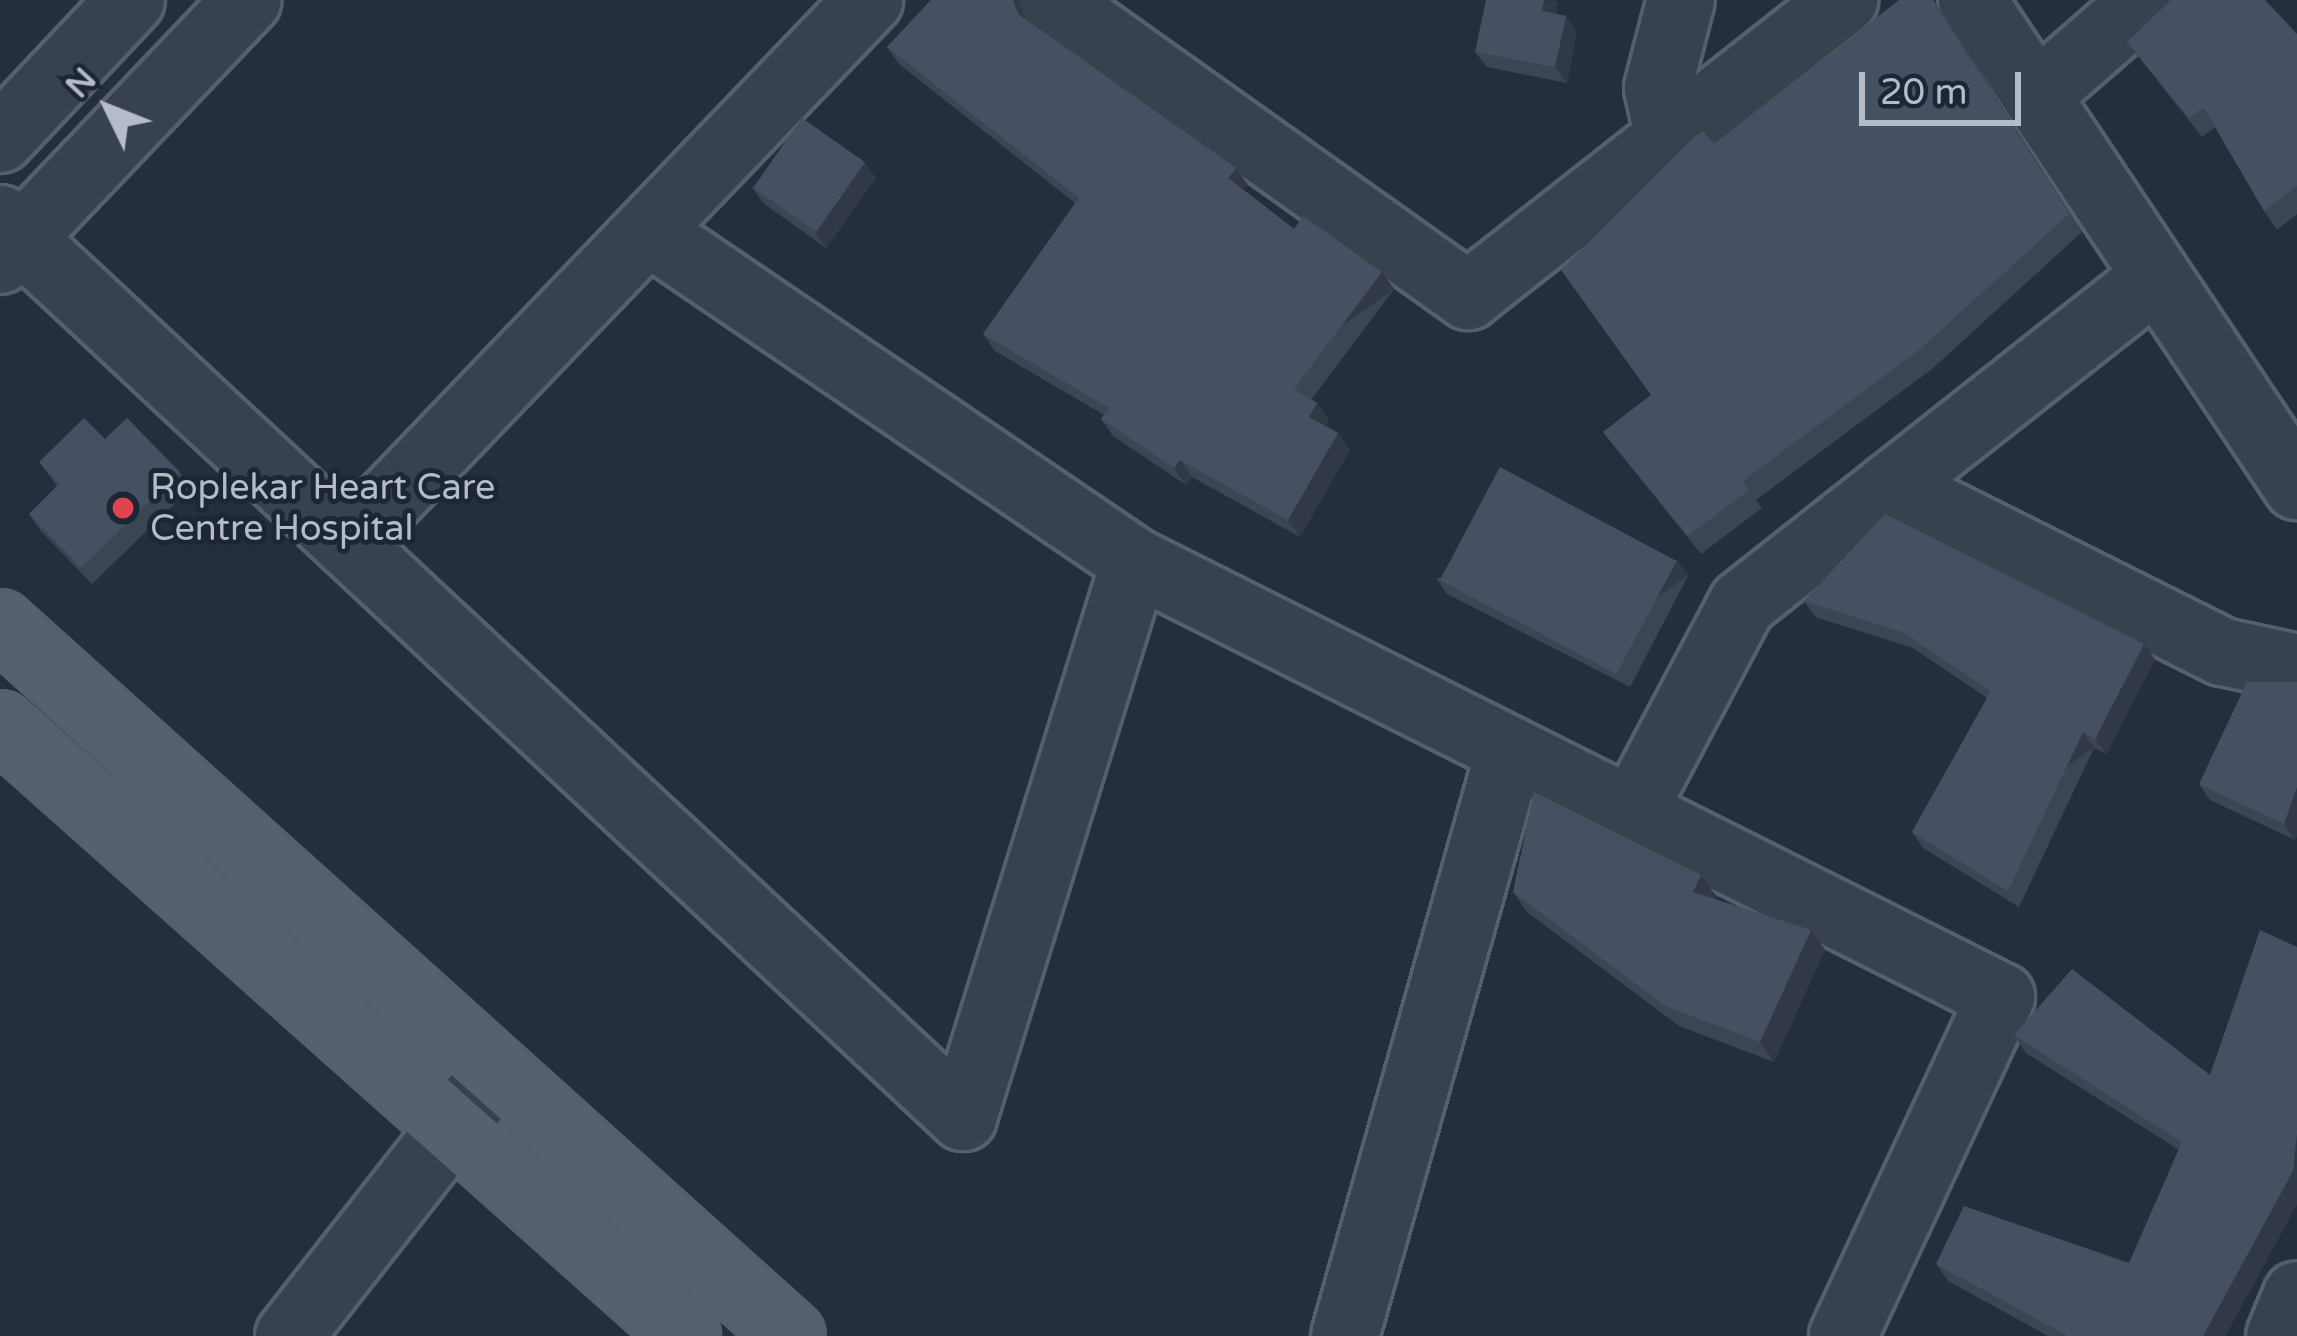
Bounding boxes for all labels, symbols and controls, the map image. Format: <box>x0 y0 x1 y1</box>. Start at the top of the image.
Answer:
north arrow <box>48 48 168 168</box>
scale bar <box>1865 48 2027 122</box>
text: N <box>58 60 105 106</box>
text: 20 m <box>1880 71 1968 114</box>
place label: Roplekar Heart Care Centre Hospital <box>150 465 495 550</box>
marker: Roplekar Heart Care Centre Hospital <box>107 492 139 524</box>

